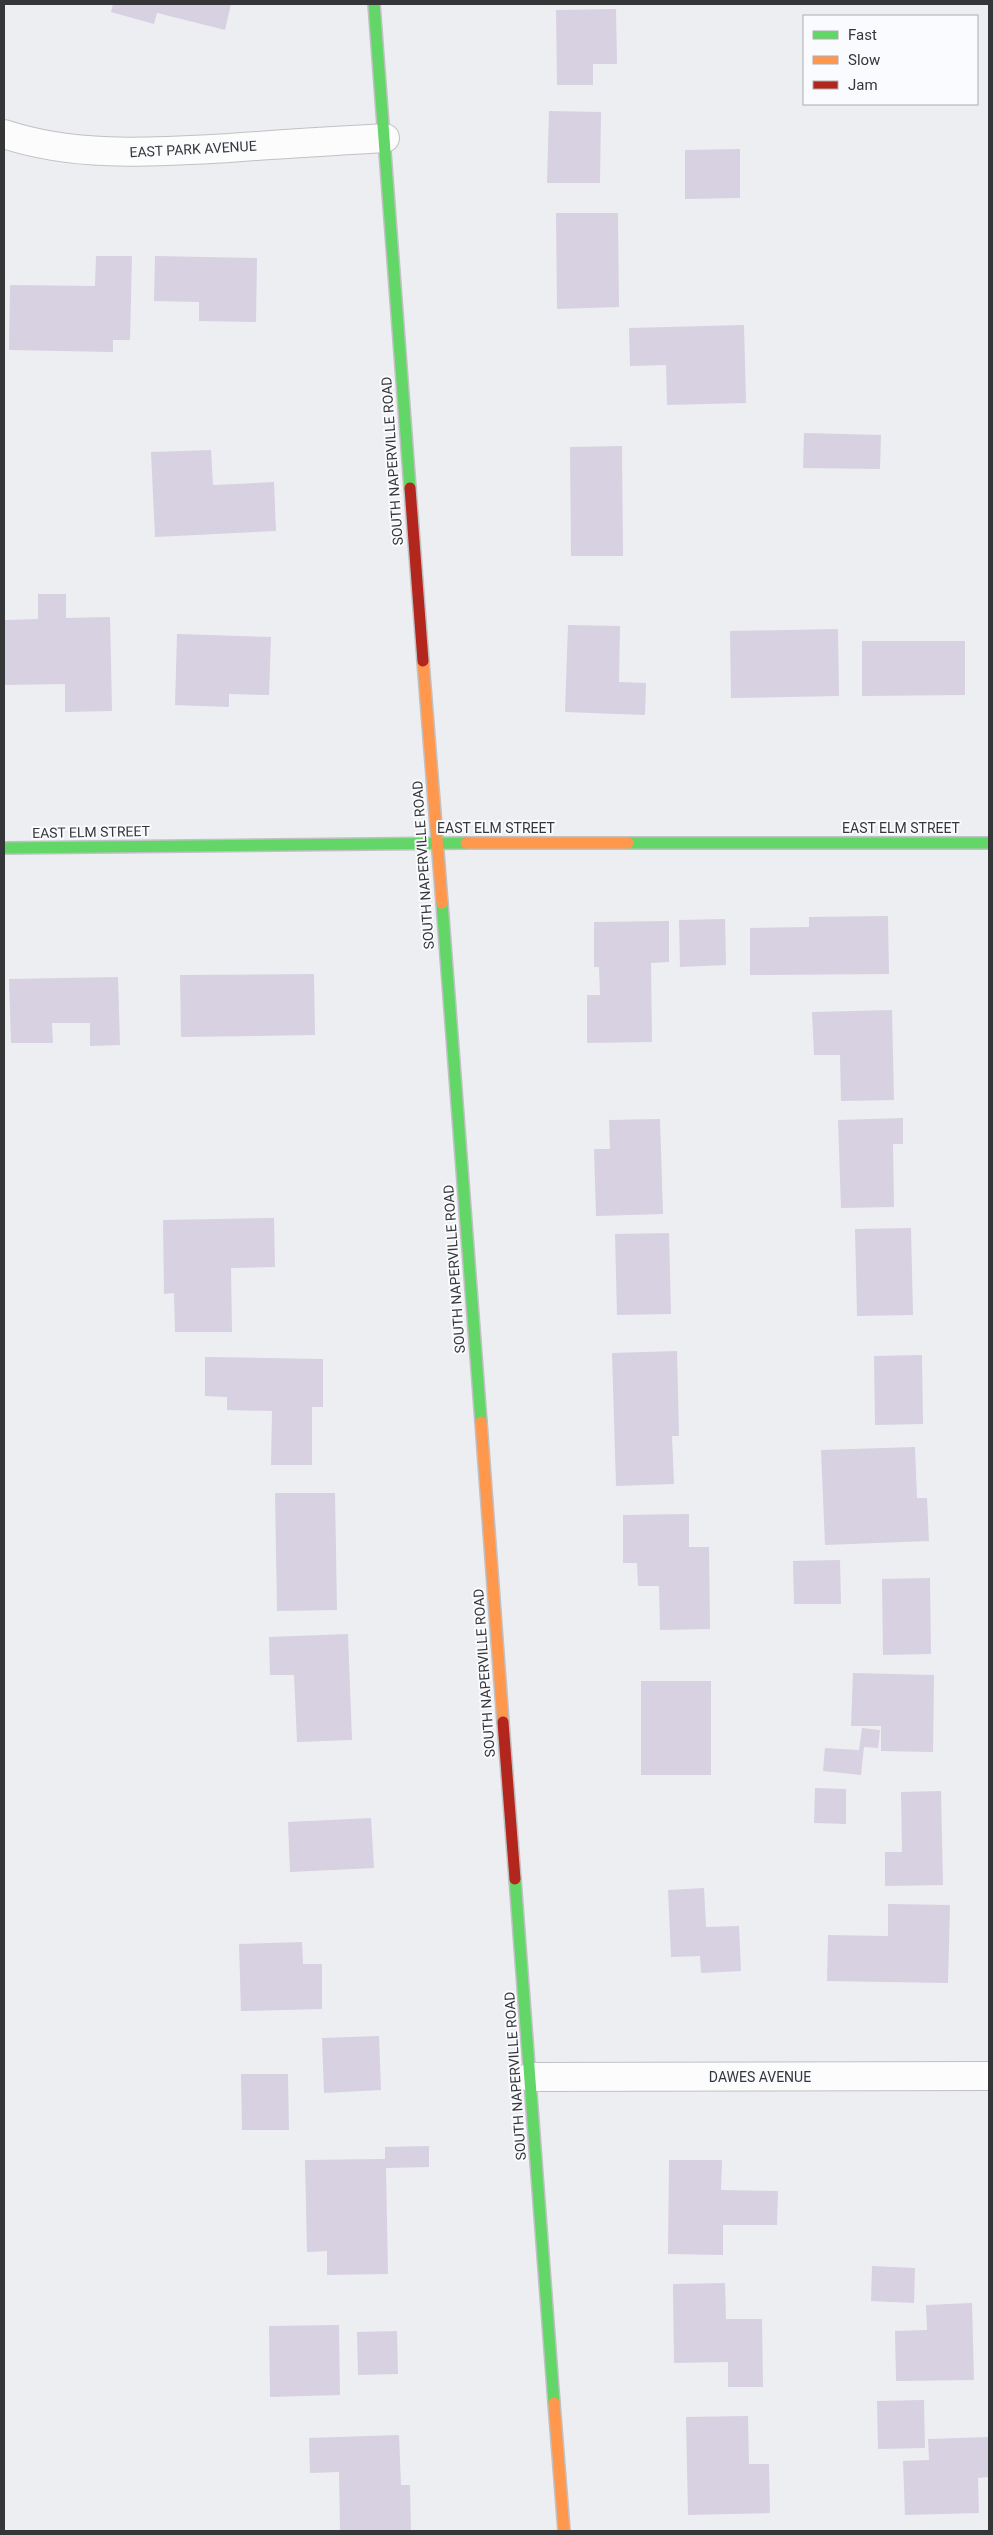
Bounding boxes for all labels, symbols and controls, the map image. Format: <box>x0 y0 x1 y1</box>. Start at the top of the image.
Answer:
legend <box>803 15 978 105</box>
text: Fast <box>848 26 877 44</box>
text: Slow <box>848 51 880 69</box>
text: Jam <box>848 76 878 94</box>
street label: EAST PARK AVENUE <box>129 138 257 160</box>
street label: SOUTH NAPERVILLE ROAD <box>378 376 406 546</box>
street label: SOUTH NAPERVILLE ROAD <box>409 780 437 950</box>
street label: EAST ELM STREET <box>437 820 556 836</box>
street label: EAST ELM STREET <box>842 820 961 836</box>
street label: EAST ELM STREET <box>32 823 151 841</box>
street label: SOUTH NAPERVILLE ROAD <box>440 1184 468 1354</box>
street label: SOUTH NAPERVILLE ROAD <box>470 1588 498 1758</box>
street label: SOUTH NAPERVILLE ROAD <box>501 1991 529 2161</box>
street label: DAWES AVENUE <box>709 2069 811 2085</box>

